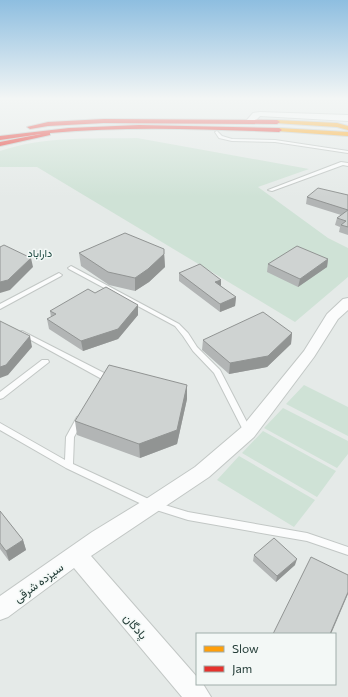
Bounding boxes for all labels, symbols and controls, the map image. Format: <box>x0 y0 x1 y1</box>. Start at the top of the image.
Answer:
district label: داراباد <box>28 246 52 260</box>
street label: سیزده شرقی <box>10 559 67 606</box>
street label: پادگان <box>120 610 151 643</box>
legend <box>196 633 336 685</box>
text: Slow <box>232 641 259 655</box>
text: Jam <box>232 661 252 676</box>

